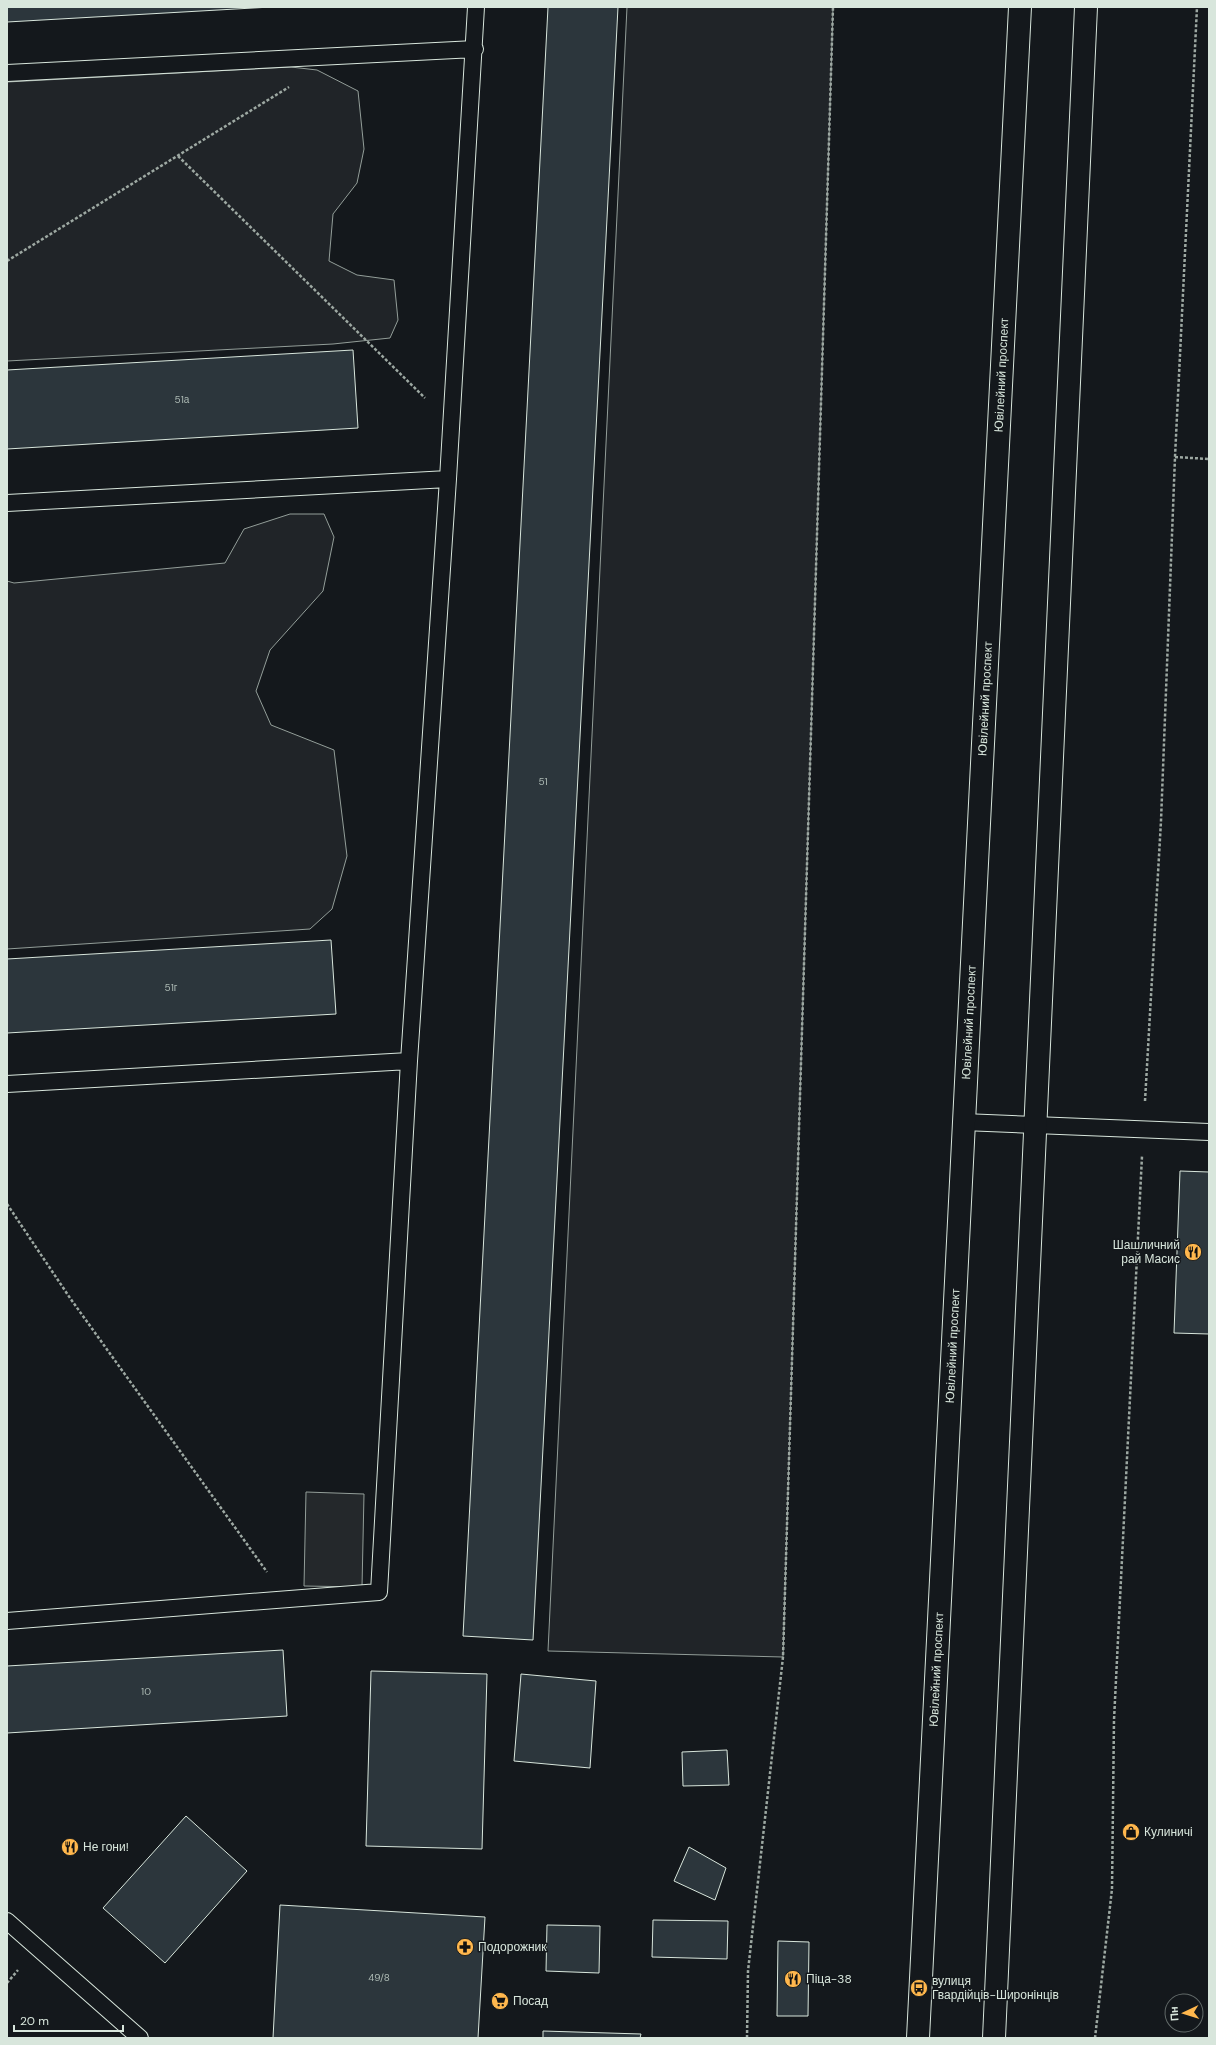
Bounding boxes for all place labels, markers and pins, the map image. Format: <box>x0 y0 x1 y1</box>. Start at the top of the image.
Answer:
place label: Шашличний рай Масис <box>1113 1237 1180 1267</box>
restaurant icon: Шашличний рай Масис <box>1183 1242 1203 1262</box>
shop icon: Кулиничі <box>1121 1822 1141 1842</box>
place label: Кулиничі <box>1144 1824 1193 1840</box>
restaurant icon: Не гони! <box>60 1837 80 1857</box>
place label: Не гони! <box>83 1839 129 1855</box>
pharmacy icon: Подорожник <box>455 1937 475 1957</box>
place label: Подорожник <box>478 1939 547 1955</box>
restaurant icon: Піца-38 <box>783 1969 803 1989</box>
place label: Піца-38 <box>806 1971 852 1987</box>
place label: вулиця Гвардійців-Широнінців <box>932 1973 1059 2003</box>
bus stop icon: вулиця Гвардійців-Широнінців <box>909 1978 929 1998</box>
supermarket icon: Посад <box>490 1991 510 2011</box>
place label: Посад <box>513 1993 548 2009</box>

